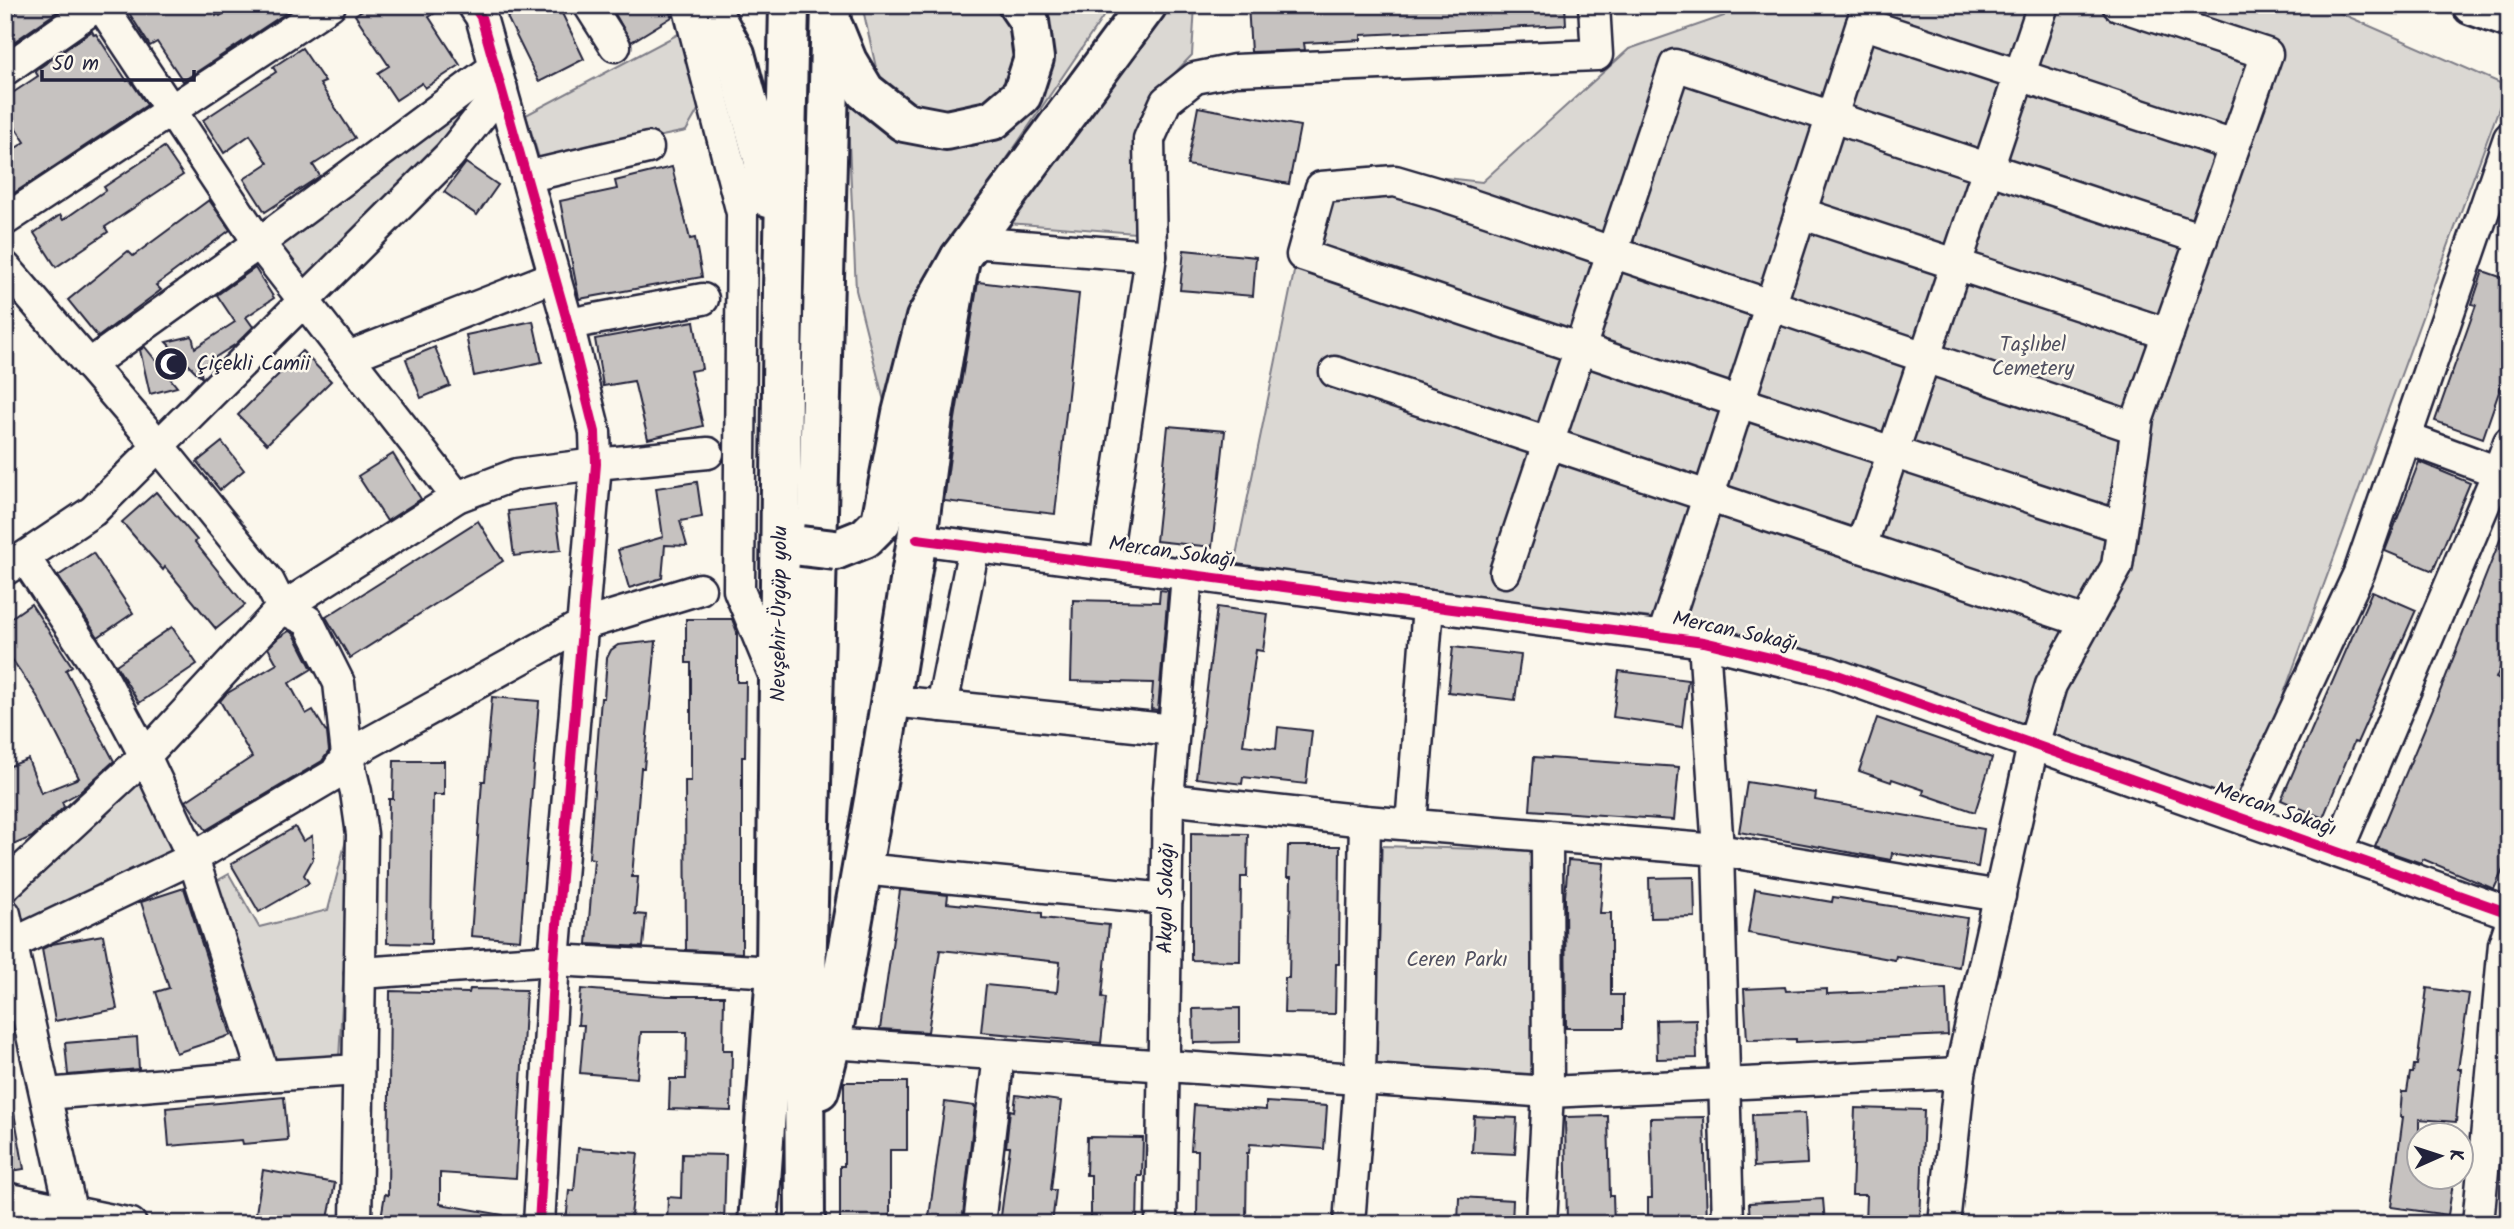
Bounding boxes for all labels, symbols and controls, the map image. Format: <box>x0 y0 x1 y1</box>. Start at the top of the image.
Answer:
scale bar <box>42 38 194 82</box>
text: 50 m <box>52 48 99 81</box>
park label: Taşlıbel Cemetery <box>1992 329 2074 386</box>
mosque icon: Çiçekli Camii <box>152 345 190 383</box>
place label: Çiçekli Camii <box>196 348 311 381</box>
street label: Nevşehir-Ürgüp yolu <box>762 525 797 702</box>
street label: Mercan Sokağı <box>1107 528 1237 578</box>
street label: Mercan Sokağı <box>1669 603 1801 661</box>
street label: Mercan Sokağı <box>2209 774 2341 846</box>
street label: Akyol Sokağı <box>1149 842 1184 954</box>
park label: Ceren Parkı <box>1406 944 1508 977</box>
north arrow <box>2406 1120 2476 1190</box>
text: K <box>2440 1149 2470 1162</box>

